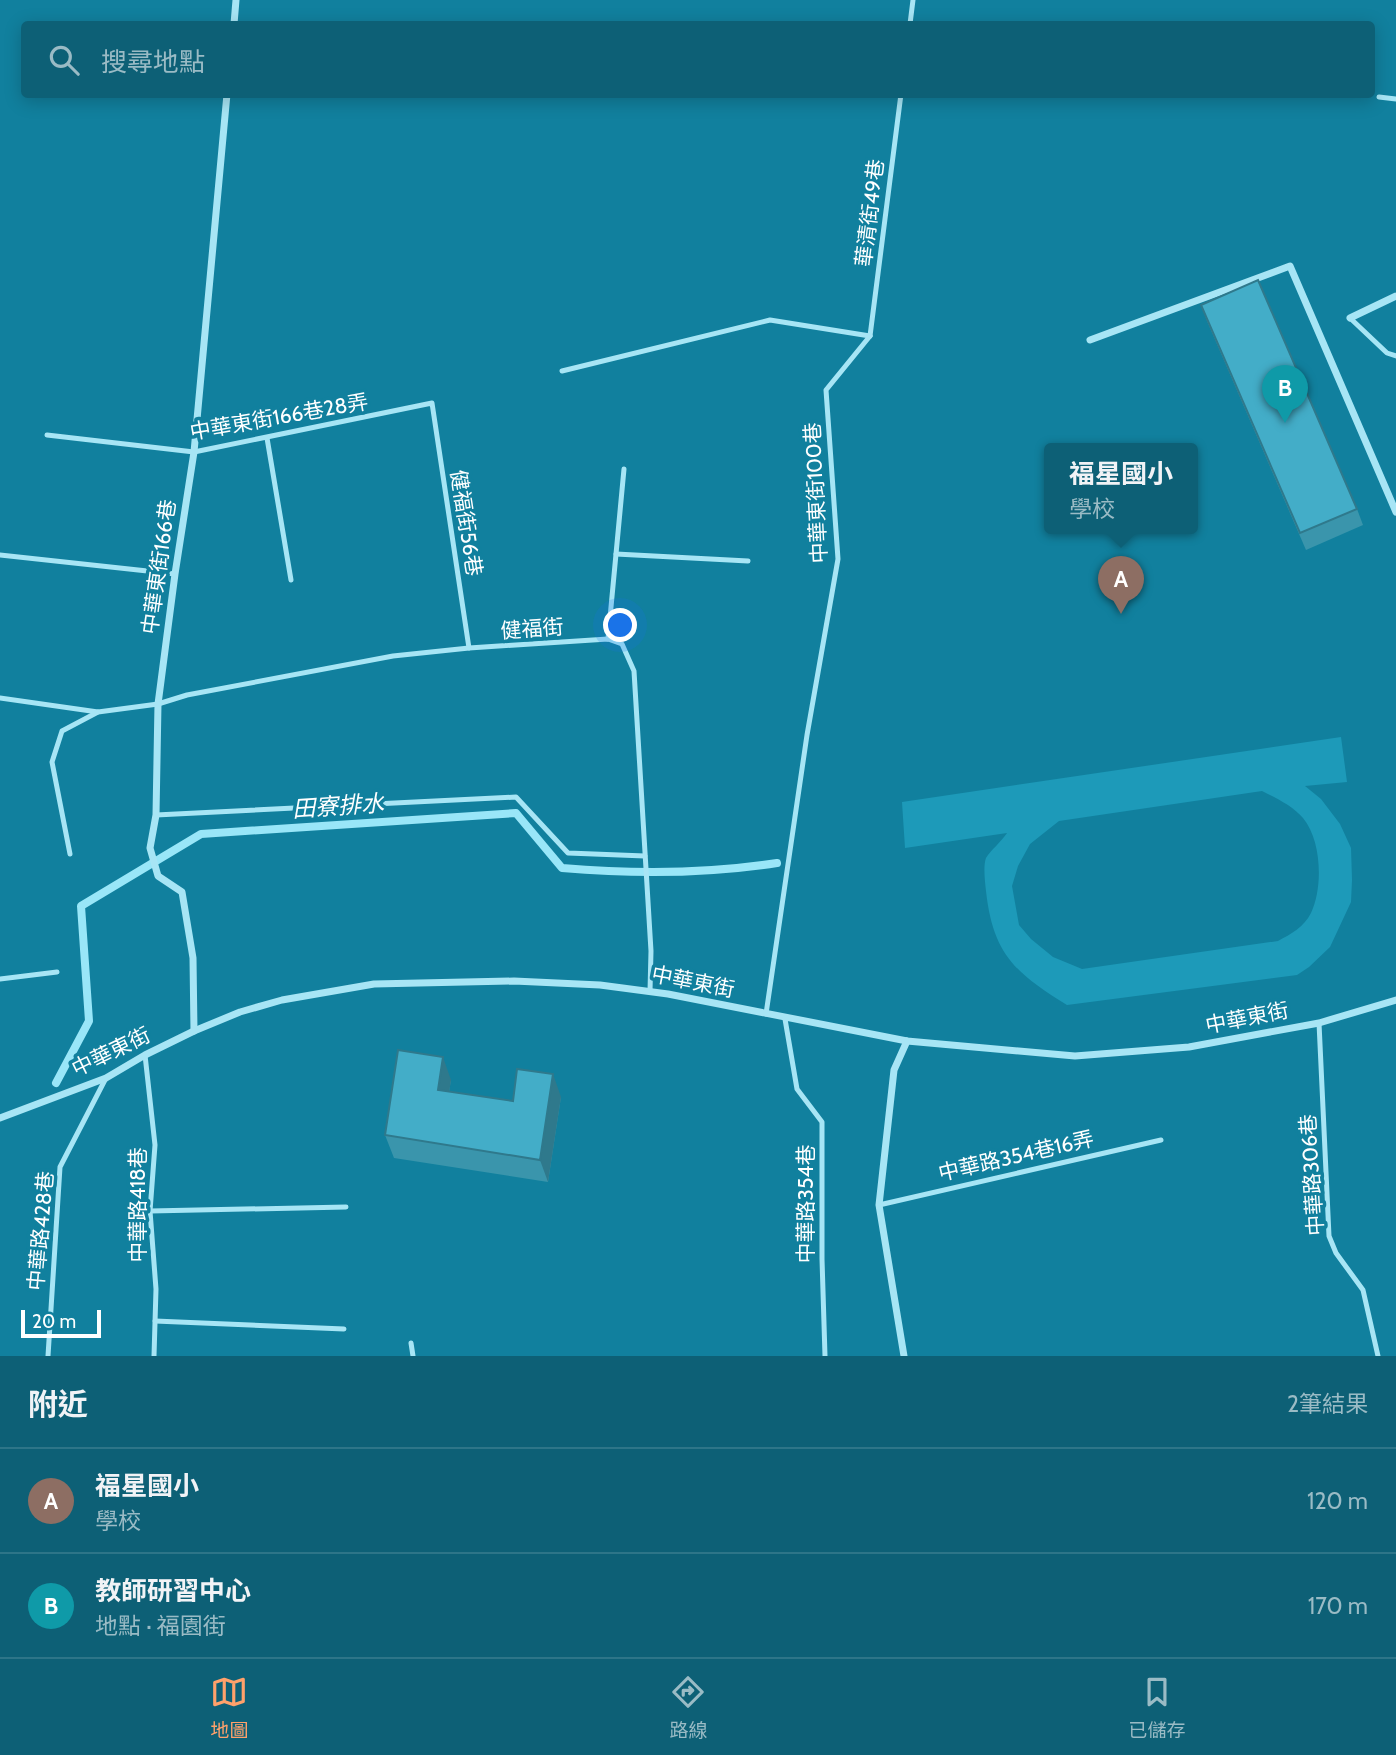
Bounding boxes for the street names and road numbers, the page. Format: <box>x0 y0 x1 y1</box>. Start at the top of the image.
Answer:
street label: 華清街49巷 <box>851 158 888 268</box>
street label: 中華東街166巷28弄 <box>188 389 370 444</box>
street label: 中華東街100巷 <box>799 422 832 564</box>
street label: 健福街56巷 <box>446 468 487 578</box>
street label: 中華東街166巷 <box>137 498 180 636</box>
street label: 健福街 <box>500 614 564 643</box>
street label: 中華東街 <box>649 961 737 1002</box>
street label: 中華東街 <box>1203 997 1291 1038</box>
street label: 中華東街 <box>68 1022 154 1081</box>
street label: 中華路306巷 <box>1295 1113 1328 1237</box>
street label: 中華路354巷16弄 <box>936 1125 1096 1186</box>
street label: 中華路354巷 <box>793 1145 818 1263</box>
street label: 中華路418巷 <box>125 1147 150 1263</box>
street label: 中華路428巷 <box>23 1170 58 1292</box>

